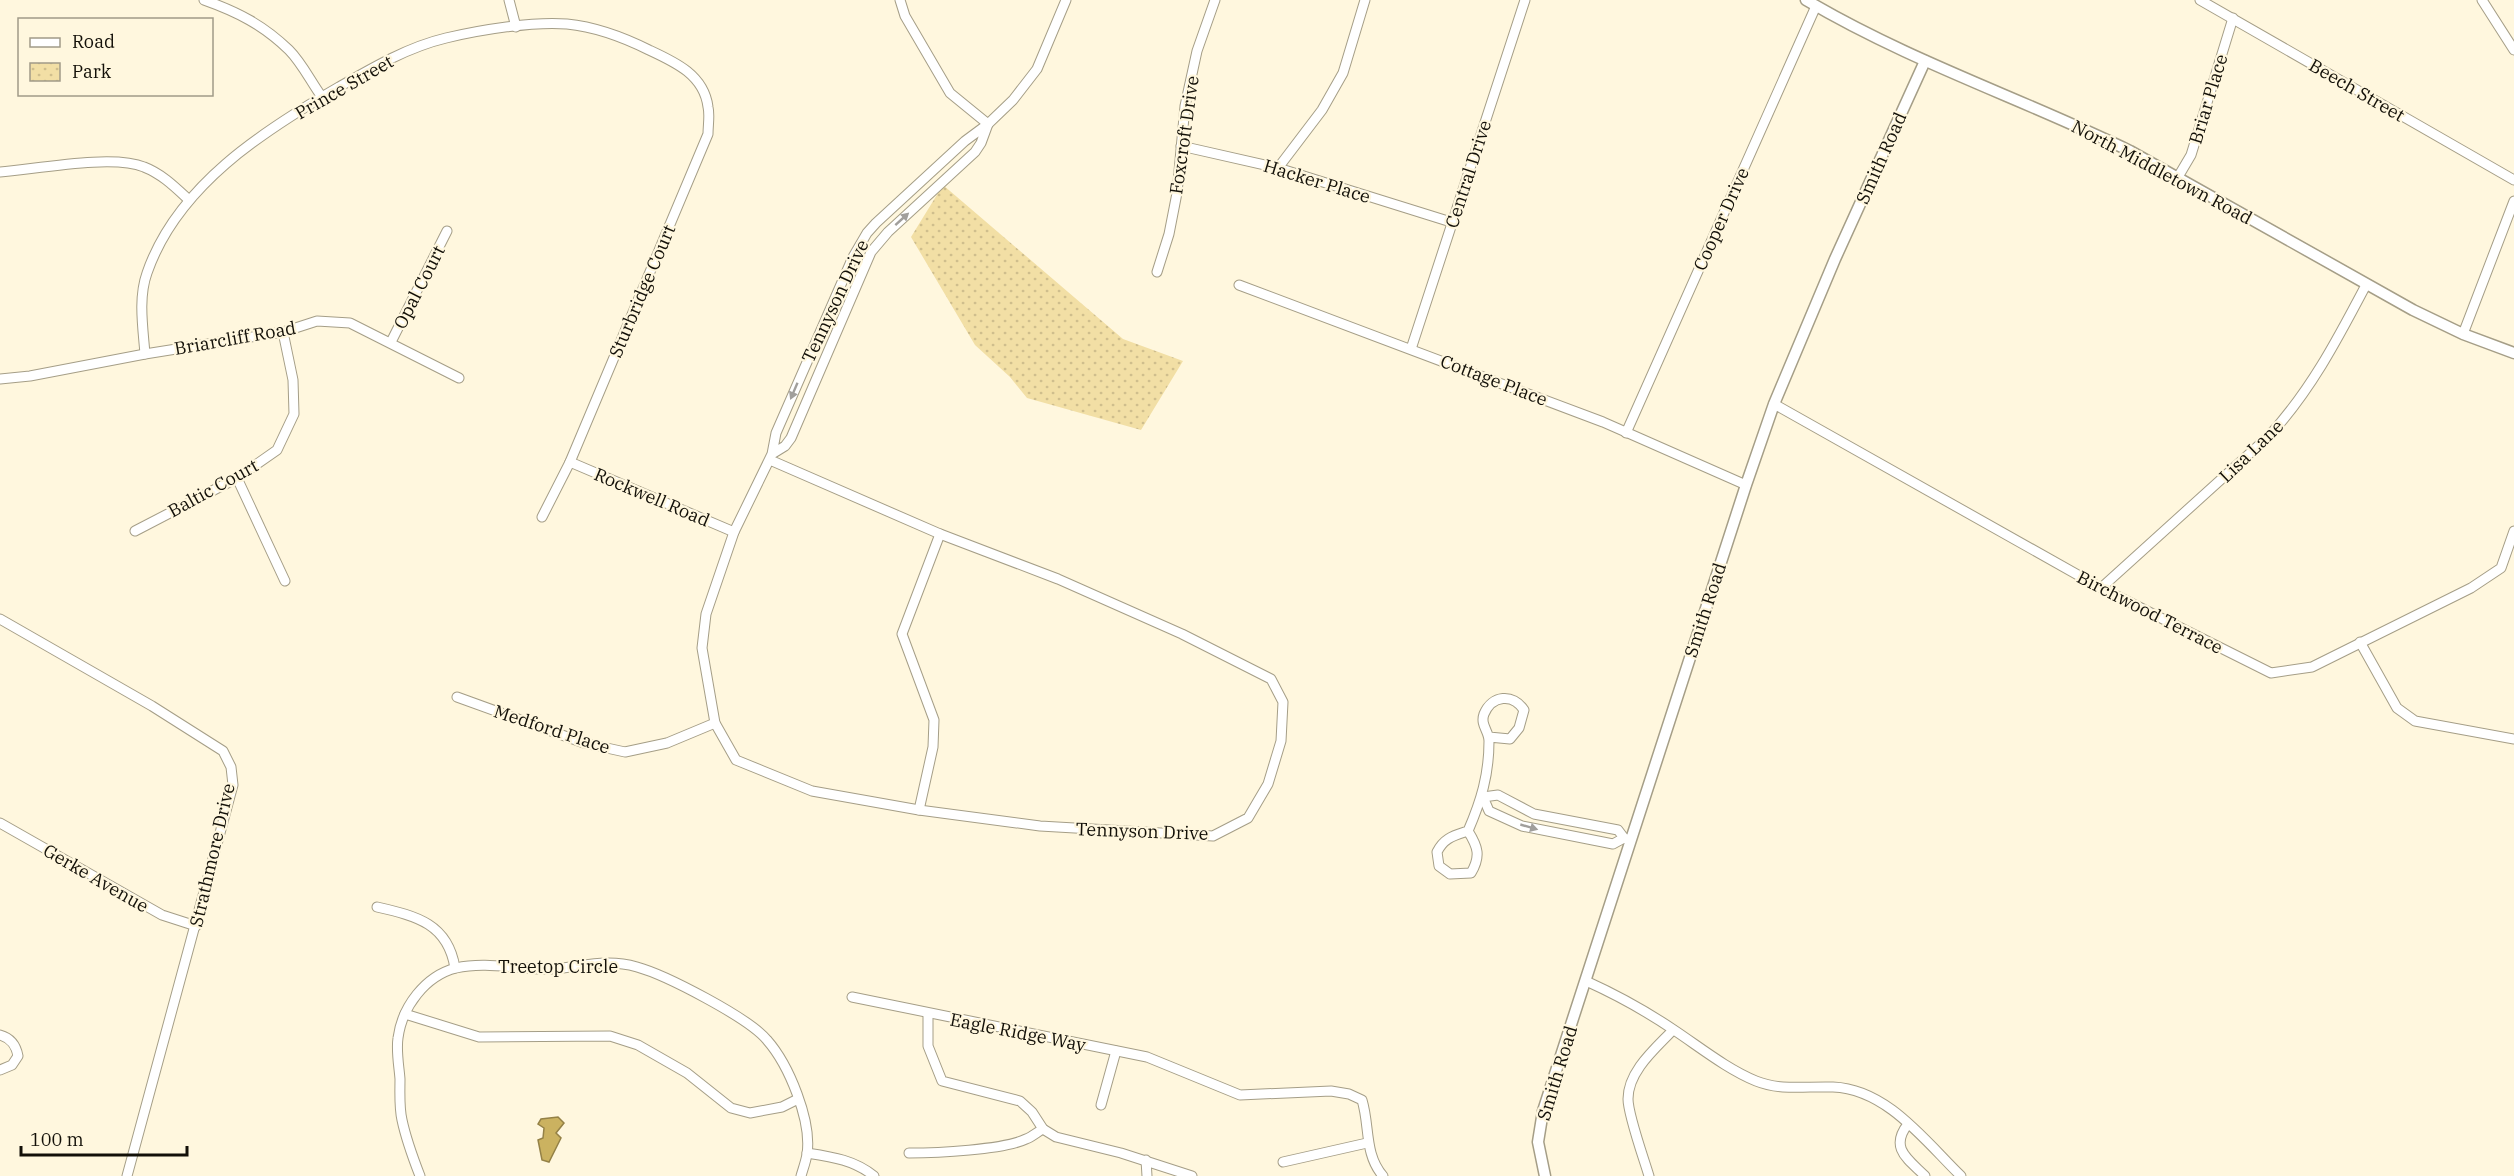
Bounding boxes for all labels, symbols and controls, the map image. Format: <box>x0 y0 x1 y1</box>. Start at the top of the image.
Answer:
legend <box>18 18 213 96</box>
text: Road <box>72 30 115 53</box>
street label: Prince Street <box>291 50 397 124</box>
street label: Briar Place <box>2183 51 2233 147</box>
street label: Beech Street <box>2305 53 2409 127</box>
text: Park <box>72 60 112 83</box>
street label: Foxcroft Drive <box>1164 74 1204 196</box>
street label: Smith Road <box>1851 108 1911 207</box>
street label: North Middletown Road <box>2068 115 2256 229</box>
street label: Central Drive <box>1440 117 1496 231</box>
street label: Hacker Place <box>1261 154 1373 208</box>
street label: Cooper Drive <box>1688 164 1754 274</box>
one-way arrow <box>894 213 909 226</box>
street label: Sturbridge Court <box>604 221 680 361</box>
street label: Tennyson Drive <box>797 236 873 366</box>
street label: Opal Court <box>388 241 450 333</box>
street label: Briarcliff Road <box>172 316 298 360</box>
street label: Cottage Place <box>1437 349 1551 411</box>
one-way arrow <box>789 382 799 400</box>
street label: Lisa Lane <box>2214 415 2288 487</box>
street label: Baltic Court <box>164 454 262 522</box>
street label: Rockwell Road <box>591 462 713 532</box>
street label: Smith Road <box>1679 560 1731 660</box>
street label: Birchwood Terrace <box>2073 565 2227 659</box>
street label: Medford Place <box>491 699 613 759</box>
street label: Strathmore Drive <box>184 781 240 929</box>
street label: Tennyson Drive <box>1075 817 1209 845</box>
one-way arrow <box>1520 823 1538 833</box>
street label: Gerke Avenue <box>39 839 153 917</box>
street label: Treetop Circle <box>498 955 618 978</box>
street label: Eagle Ridge Way <box>948 1008 1088 1057</box>
street label: Smith Road <box>1532 1023 1582 1123</box>
scale bar <box>21 1119 188 1157</box>
text: 100 m <box>30 1128 84 1151</box>

